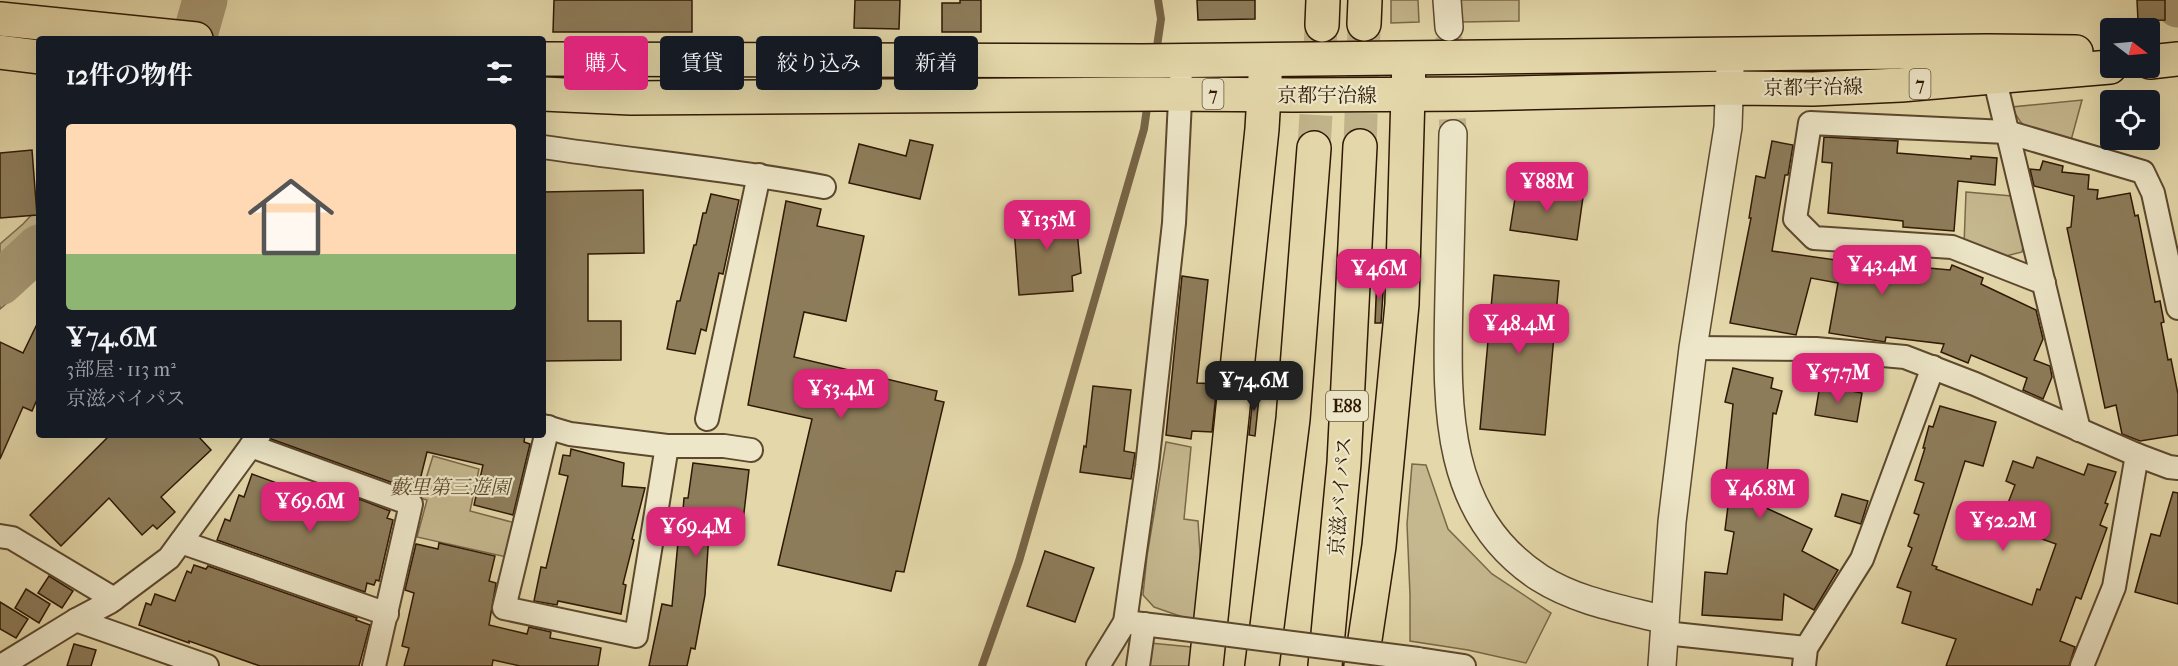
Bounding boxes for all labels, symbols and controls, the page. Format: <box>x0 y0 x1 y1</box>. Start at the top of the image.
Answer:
north arrow <box>2100 18 2160 78</box>
map controls <box>2100 18 2160 150</box>
chip: 購入 <box>564 36 648 90</box>
chip: 賃貸 <box>660 36 744 90</box>
chip: 絞り込み <box>756 36 882 90</box>
chip: 新着 <box>894 36 978 90</box>
icon: filters <box>483 56 516 89</box>
text: 12件の物件 <box>66 60 193 91</box>
road number: 7 <box>1910 69 1930 99</box>
street label: 京都宇治線 <box>1763 75 1863 100</box>
road number: 7 <box>1202 79 1224 109</box>
street label: 京都宇治線 <box>1277 84 1377 107</box>
button: locate <box>2100 90 2160 150</box>
pin: ¥88M <box>1511 162 1583 213</box>
icon: home <box>237 163 345 271</box>
text: ¥88M <box>1520 170 1574 193</box>
pin: ¥135M <box>1005 200 1089 251</box>
text: ¥135M <box>1018 208 1076 231</box>
pin: ¥43.4M <box>1833 245 1931 296</box>
pin: ¥46M <box>1343 249 1415 300</box>
text: ¥43.4M <box>1847 253 1917 276</box>
text: ¥46M <box>1351 257 1407 280</box>
pin: ¥48.4M <box>1470 304 1568 355</box>
text: ¥48.4M <box>1483 312 1555 335</box>
text: ¥74.6M <box>66 322 157 353</box>
pin: ¥57.7M <box>1789 353 1887 404</box>
text: 3部屋 · 113 m² <box>66 358 176 381</box>
pin: ¥74.6M <box>1205 361 1303 412</box>
text: ¥57.7M <box>1806 361 1870 384</box>
pin: ¥53.4M <box>792 369 890 420</box>
text: ¥74.6M <box>1219 369 1289 392</box>
text: ¥53.4M <box>808 377 874 400</box>
text: 京滋バイパス <box>66 387 186 410</box>
road number: E88 <box>1326 391 1368 421</box>
street label: 京滋バイパス <box>1325 436 1356 556</box>
pin: ¥46.8M <box>1711 469 1809 520</box>
park label: 藪里第三遊園 <box>390 476 513 499</box>
text: ¥46.8M <box>1725 477 1795 500</box>
pin: ¥69.6M <box>261 482 359 533</box>
text: ¥69.6M <box>275 490 345 513</box>
pin: ¥52.2M <box>1954 501 2052 552</box>
pin: ¥69.4M <box>647 507 745 558</box>
text: ¥52.2M <box>1970 509 2036 532</box>
text: ¥69.4M <box>660 515 732 538</box>

